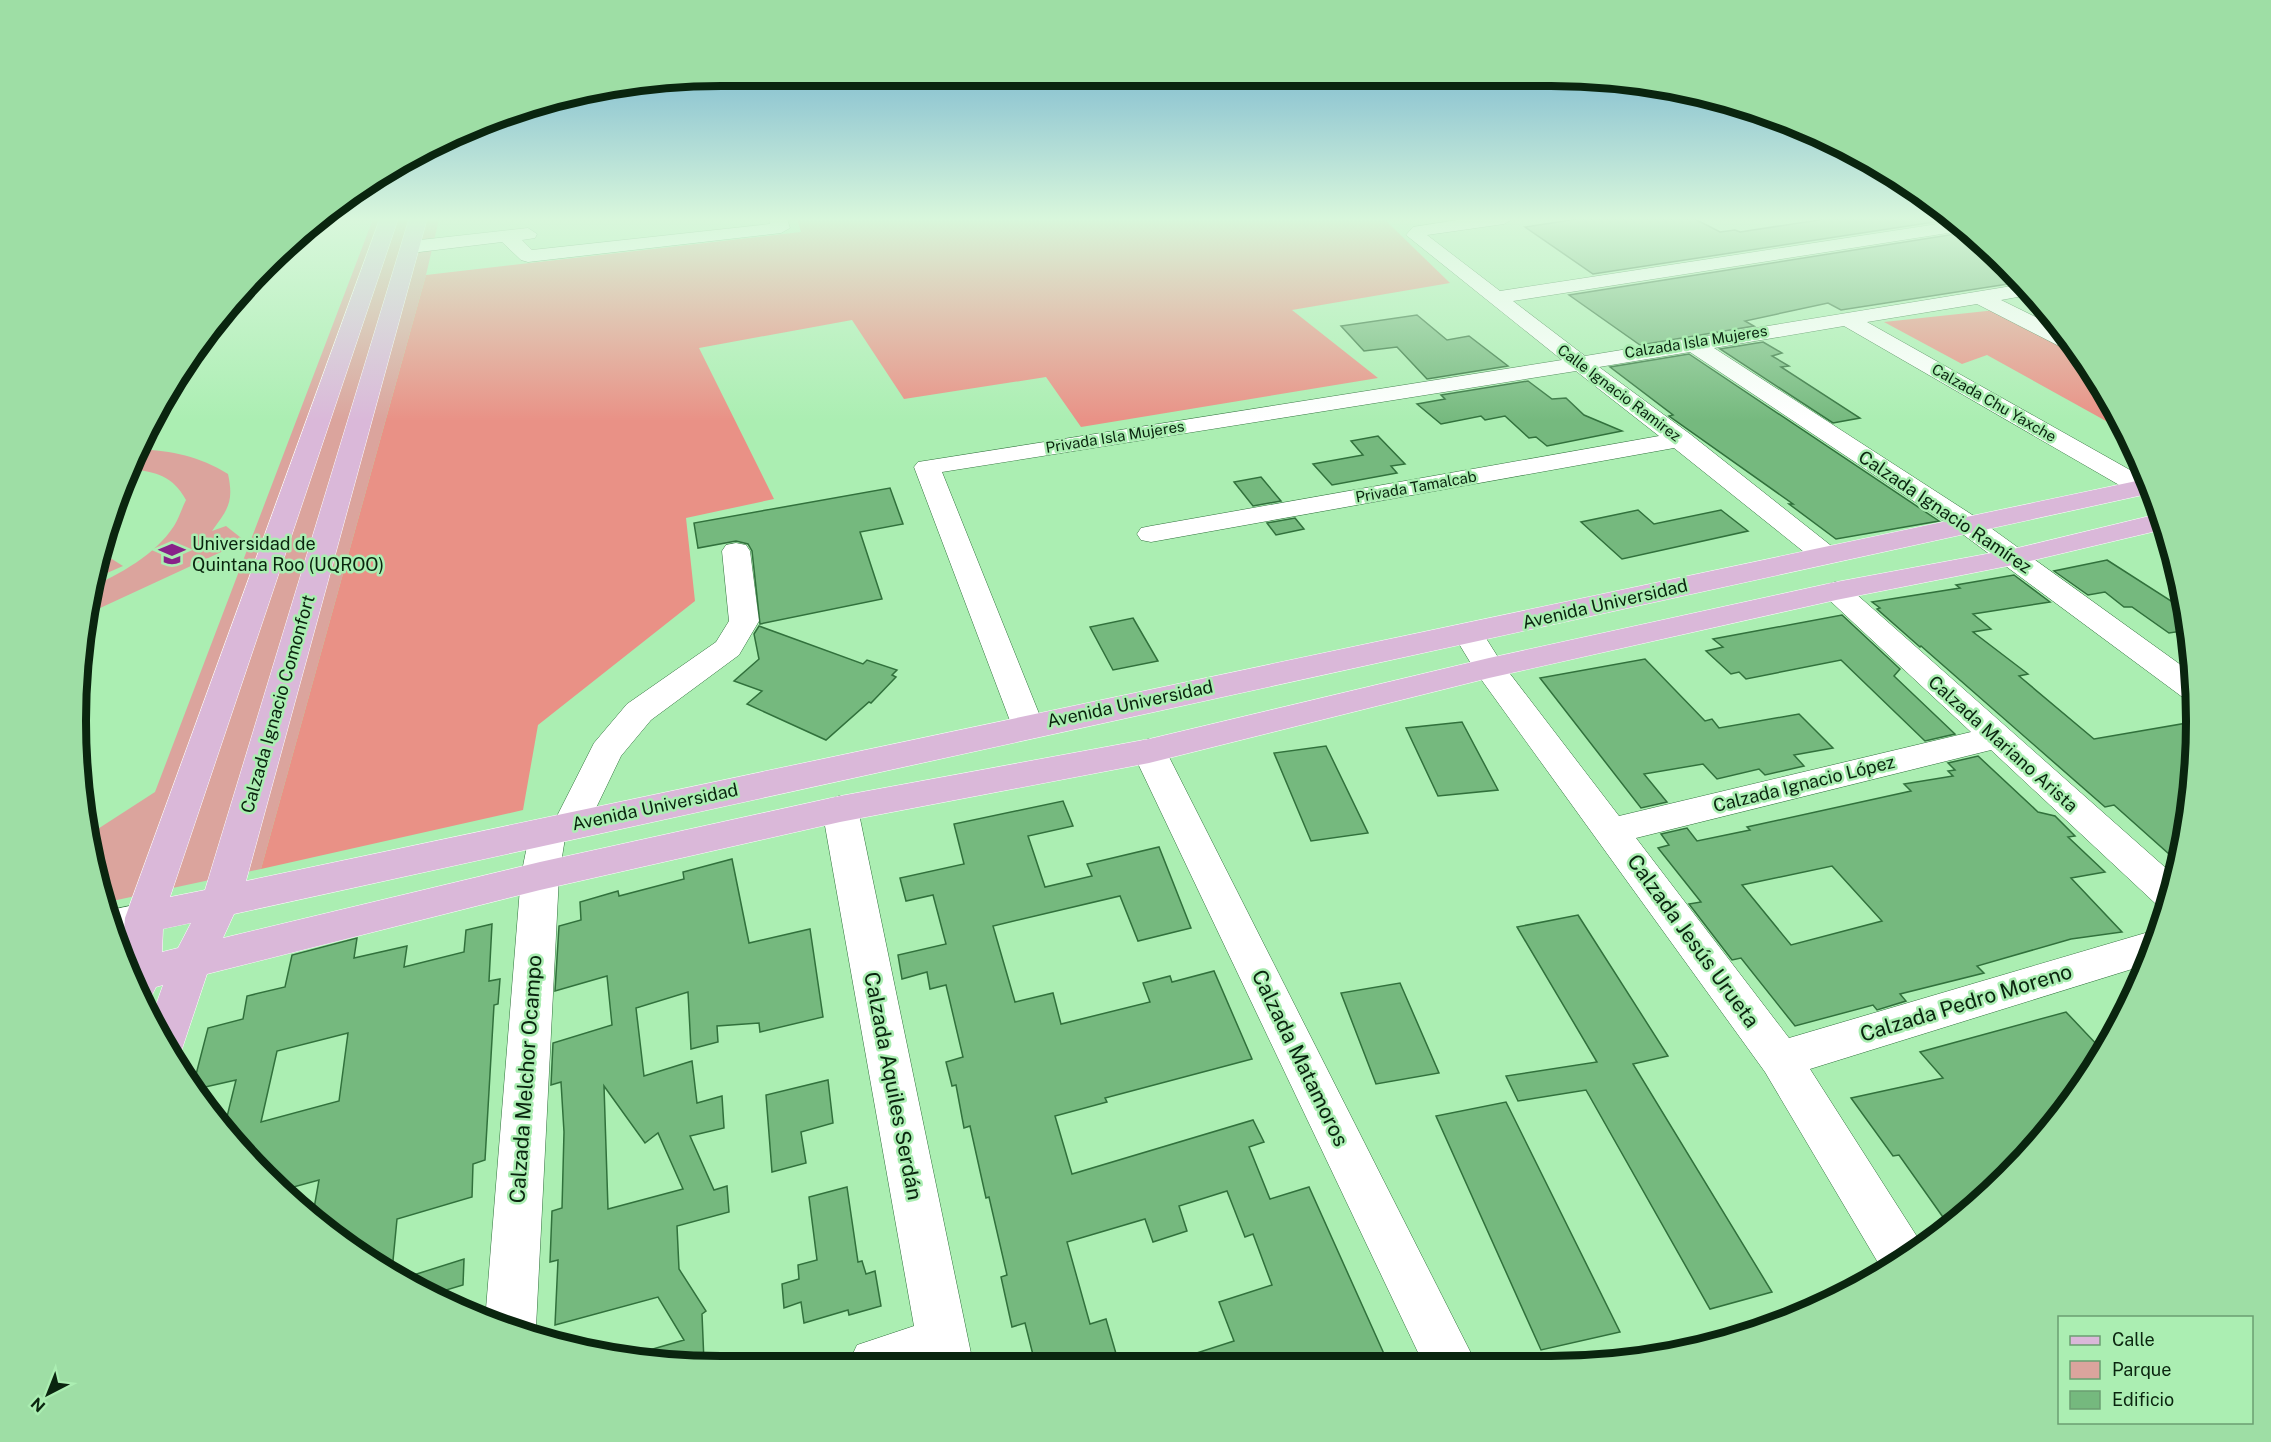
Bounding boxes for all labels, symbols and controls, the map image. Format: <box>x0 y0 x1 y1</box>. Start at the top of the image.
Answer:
street label: Calzada Isla Mujeres <box>1623 322 1768 361</box>
street label: Calle Ignacio Ramirez <box>1554 341 1684 444</box>
street label: Calzada Chu Yaxche <box>1929 360 2059 445</box>
street label: Privada Isla Mujeres <box>1044 417 1185 456</box>
street label: Calzada Ignacio Ramírez <box>1855 446 2036 577</box>
street label: Privada Tamalcab <box>1354 467 1478 506</box>
place label: Universidad de Quintana Roo (UQROO) <box>192 533 384 575</box>
school or university icon: Universidad de Quintana Roo (UQROO) <box>157 539 187 569</box>
street label: Avenida Universidad <box>1520 574 1690 633</box>
street label: Calzada Ignacio Comonfort <box>236 592 319 815</box>
street label: Calzada Mariano Arista <box>1924 671 2082 816</box>
street label: Avenida Universidad <box>1045 676 1215 731</box>
street label: Calzada Ignacio López <box>1711 751 1897 816</box>
street label: Avenida Universidad <box>570 779 740 834</box>
street label: Calzada Jesús Urueta <box>1622 849 1765 1032</box>
street label: Calzada Melchor Ocampo <box>504 954 547 1204</box>
street label: Calzada Pedro Moreno <box>1857 958 2075 1047</box>
street label: Calzada Matamoros <box>1247 965 1354 1150</box>
street label: Calzada Aquiles Serdán <box>859 970 928 1202</box>
legend <box>2058 1316 2253 1424</box>
text: Calle <box>2112 1329 2155 1350</box>
text: Parque <box>2112 1359 2172 1380</box>
north arrow <box>18 1364 78 1424</box>
text: Edificio <box>2112 1389 2174 1410</box>
text: N <box>27 1394 49 1416</box>

